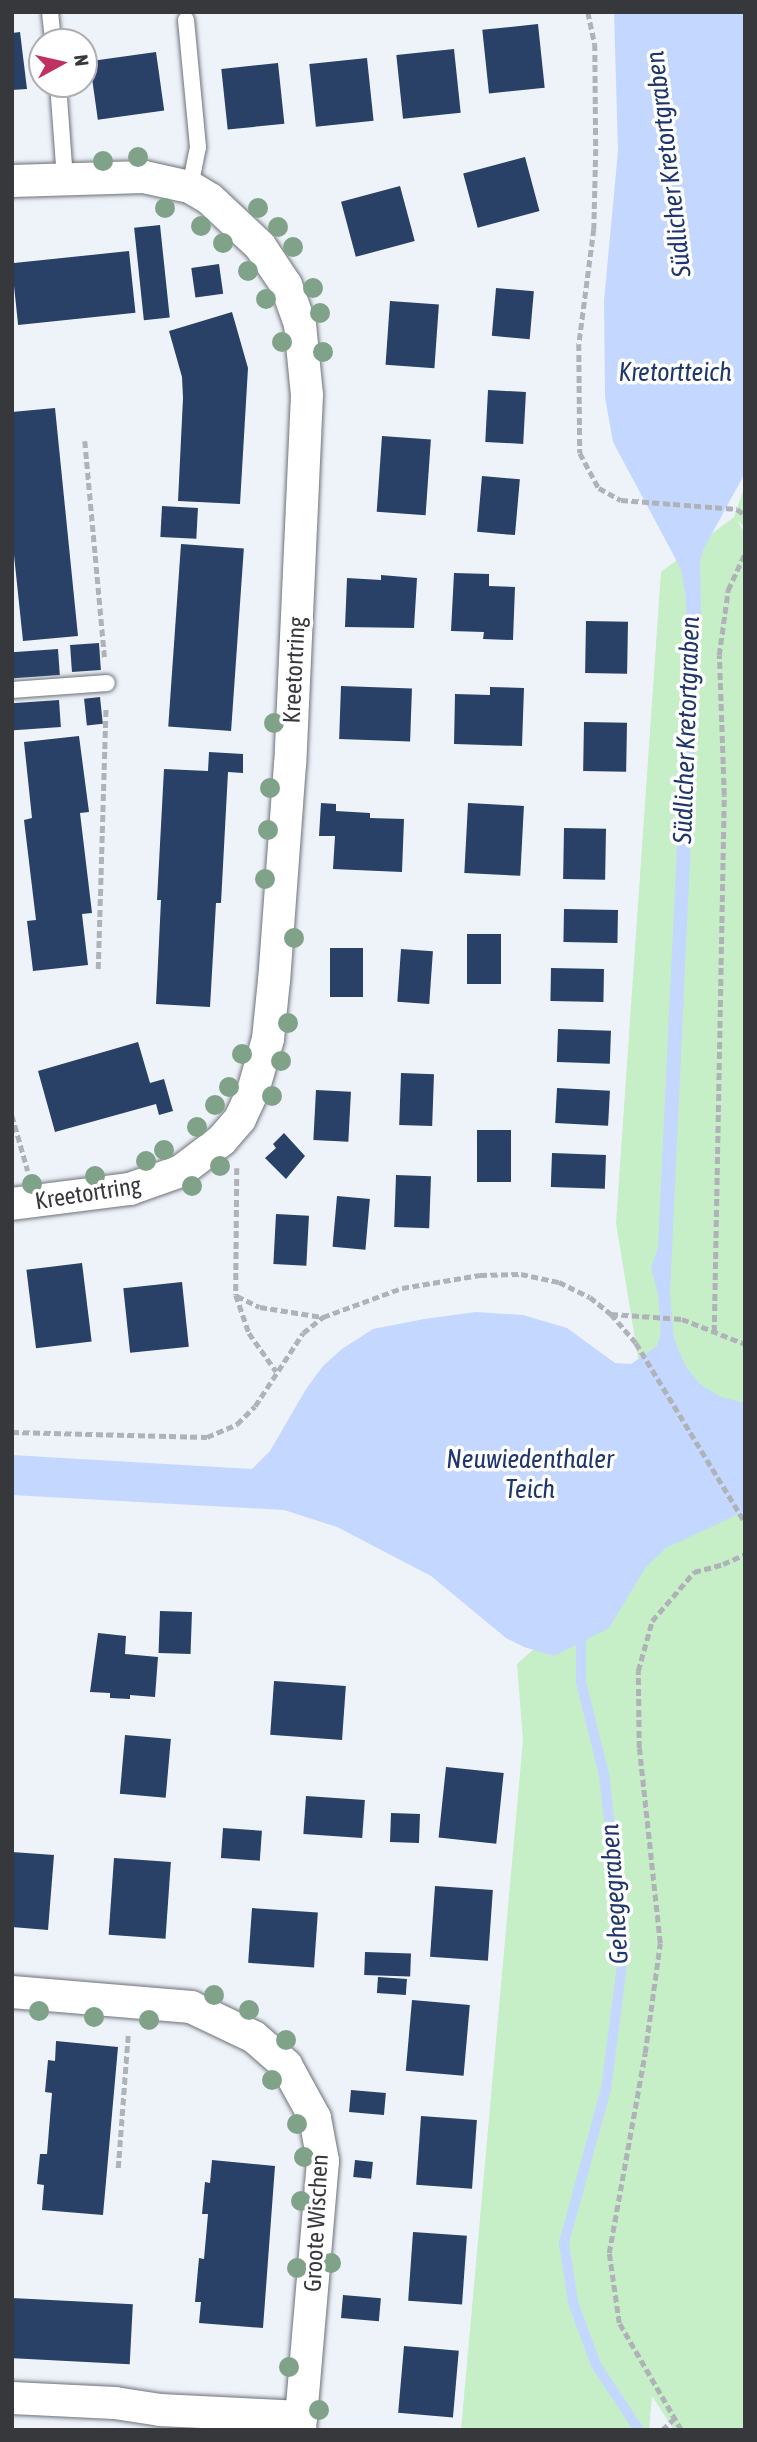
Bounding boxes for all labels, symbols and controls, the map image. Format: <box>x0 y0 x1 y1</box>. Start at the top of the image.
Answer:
north arrow <box>28 28 98 98</box>
water label: Südlicher Kretortgraben <box>640 49 698 279</box>
text: N <box>70 53 93 67</box>
water label: Kretortteich <box>618 357 732 389</box>
street label: Kreetortring <box>277 616 311 724</box>
water label: Südlicher Kretortgraben <box>667 616 707 844</box>
street label: Kreetortring <box>33 1170 143 1216</box>
water label: Neuwiedenthaler Teich <box>446 1444 614 1506</box>
water label: Gehegegraben <box>595 1823 635 1965</box>
street label: Groote Wischen <box>298 2154 334 2292</box>

